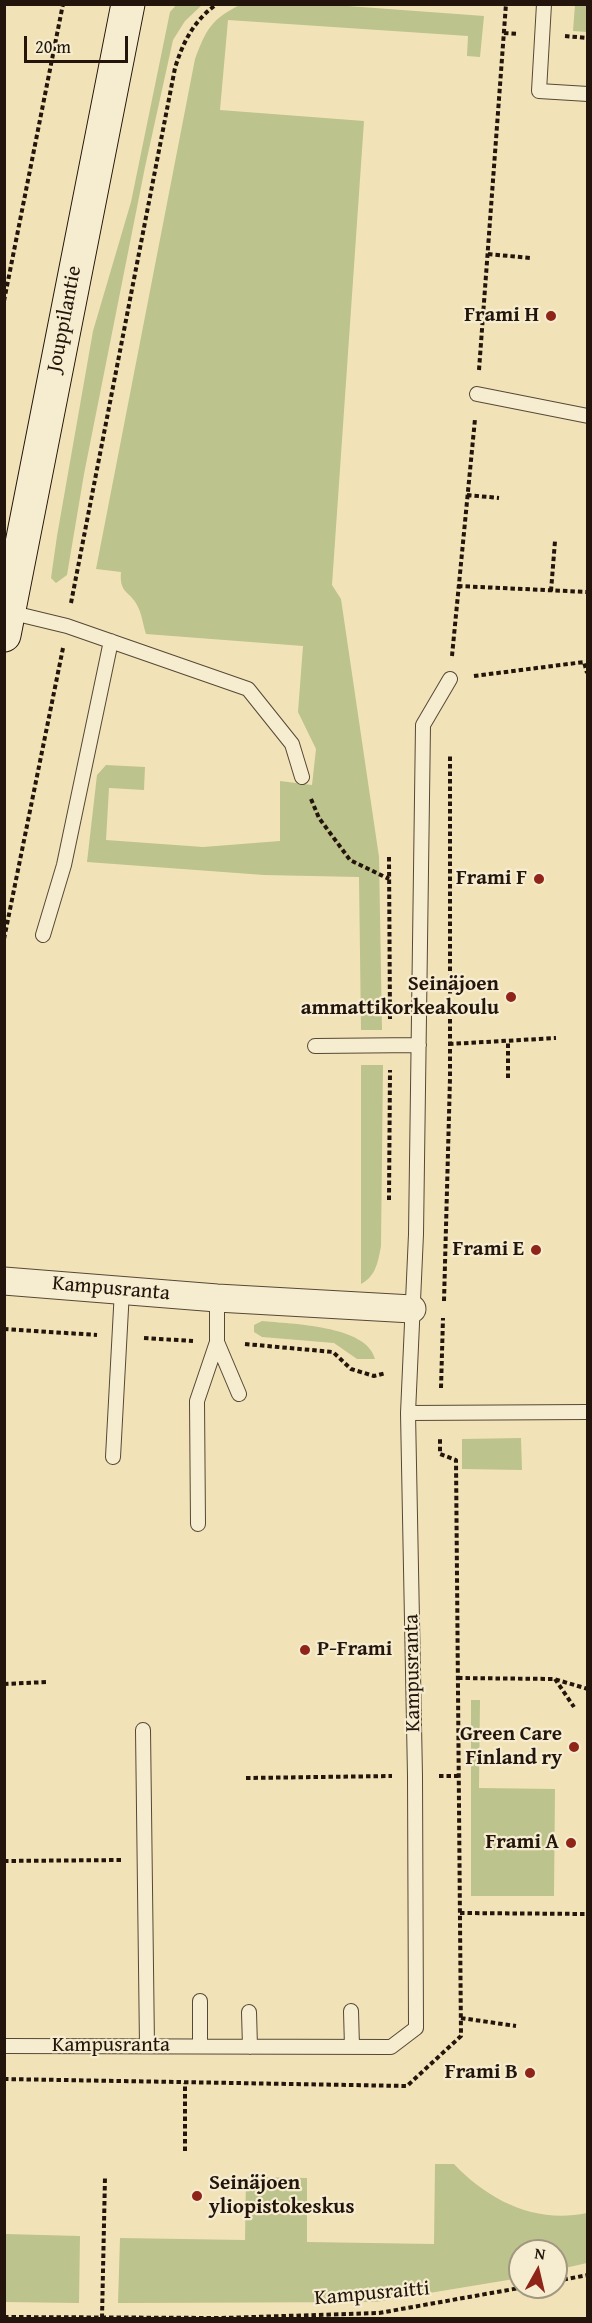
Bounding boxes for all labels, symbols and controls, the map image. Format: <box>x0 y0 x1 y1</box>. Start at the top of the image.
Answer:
scale bar <box>27 24 130 62</box>
text: 20 m <box>35 33 71 60</box>
street label: Jouppilantie <box>42 264 88 374</box>
place label: Frami H <box>464 303 539 329</box>
marker: Frami H <box>544 309 558 323</box>
place label: Frami F <box>456 866 527 892</box>
marker: Frami F <box>532 872 546 886</box>
place label: Seinäjoen ammattikorkeakoulu <box>301 972 499 1022</box>
marker: Seinäjoen ammattikorkeakoulu <box>504 990 518 1004</box>
place label: Frami E <box>453 1237 524 1263</box>
marker: Frami E <box>529 1243 543 1257</box>
street label: Kampusranta <box>51 1271 171 1307</box>
street label: Kampusranta <box>399 1614 427 1732</box>
place label: P-Frami <box>317 1637 392 1663</box>
marker: P-Frami <box>298 1643 312 1657</box>
place label: Green Care Finland ry <box>460 1722 562 1772</box>
marker: Green Care Finland ry <box>567 1740 581 1754</box>
place label: Frami A <box>485 1830 559 1856</box>
marker: Frami A <box>564 1836 578 1850</box>
street label: Kampusranta <box>52 2033 170 2059</box>
place label: Frami B <box>445 2060 518 2086</box>
marker: Frami B <box>523 2066 537 2080</box>
place label: Seinäjoen yliopistokeskus <box>209 2171 354 2221</box>
marker: Seinäjoen yliopistokeskus <box>190 2189 204 2203</box>
north arrow <box>508 2239 568 2299</box>
text: N <box>533 2241 547 2266</box>
street label: Kampusraitti <box>313 2276 431 2312</box>

